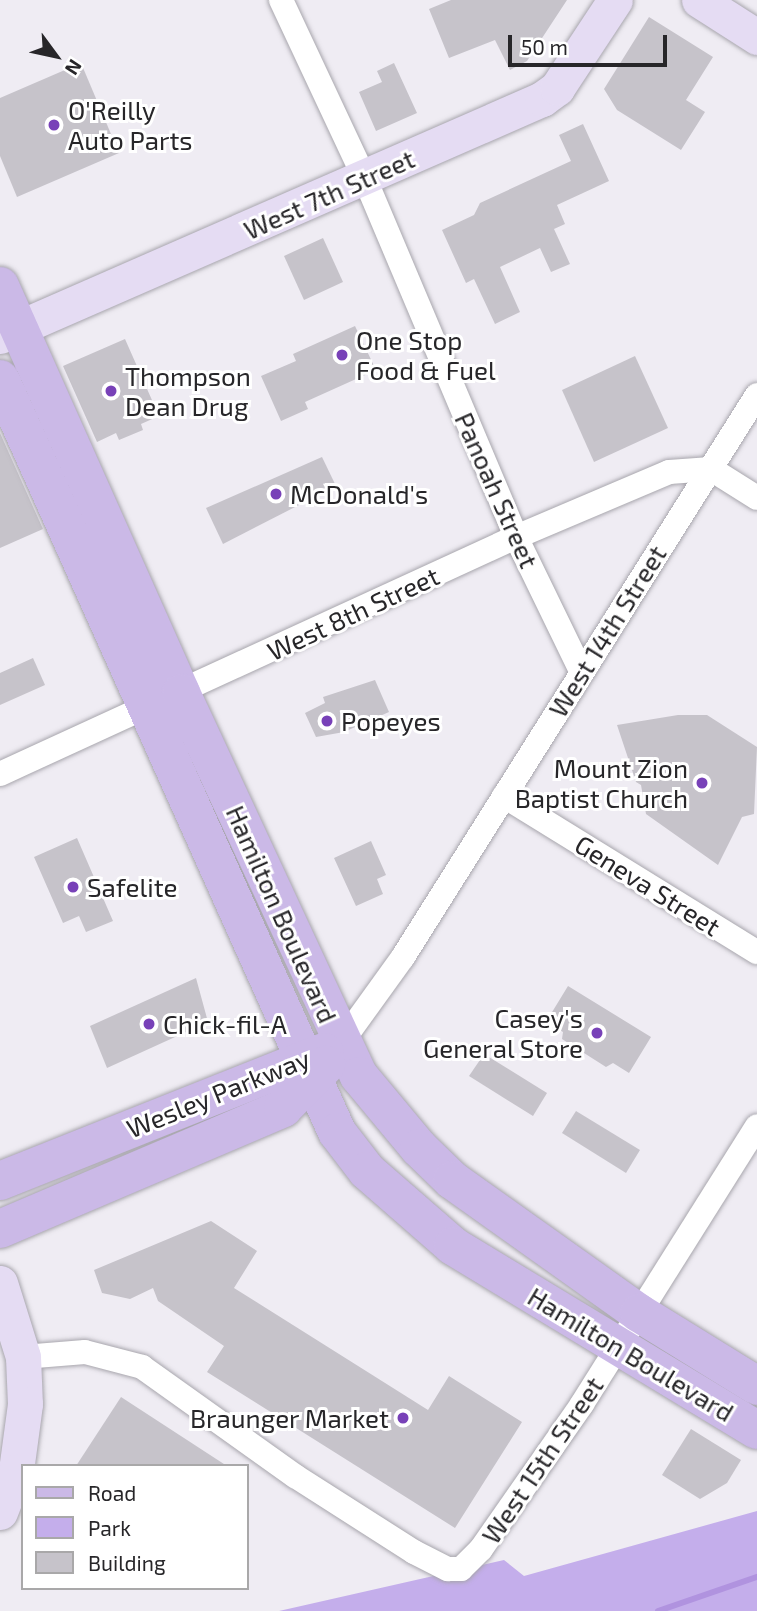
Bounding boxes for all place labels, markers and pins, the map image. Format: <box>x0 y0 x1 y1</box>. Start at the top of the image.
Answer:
place label: O'Reilly Auto Parts <box>68 94 193 156</box>
marker: O'Reilly Auto Parts <box>46 117 62 133</box>
place label: One Stop Food & Fuel <box>356 324 496 386</box>
marker: One Stop Food & Fuel <box>334 347 350 363</box>
place label: Thompson Dean Drug <box>125 360 251 422</box>
marker: Thompson Dean Drug <box>103 383 119 399</box>
place label: McDonald's <box>290 478 428 510</box>
marker: McDonald's <box>268 486 284 502</box>
place label: Popeyes <box>341 705 441 737</box>
marker: Popeyes <box>319 713 335 729</box>
place label: Mount Zion Baptist Church <box>515 752 688 814</box>
marker: Mount Zion Baptist Church <box>694 775 710 791</box>
place label: Safelite <box>87 871 178 903</box>
marker: Safelite <box>65 879 81 895</box>
place label: Casey's General Store <box>422 1002 583 1064</box>
place label: Chick-fil-A <box>163 1008 287 1040</box>
marker: Chick-fil-A <box>141 1016 157 1032</box>
marker: Casey's General Store <box>589 1025 605 1041</box>
place label: Braunger Market <box>189 1402 389 1434</box>
marker: Braunger Market <box>395 1410 411 1426</box>

